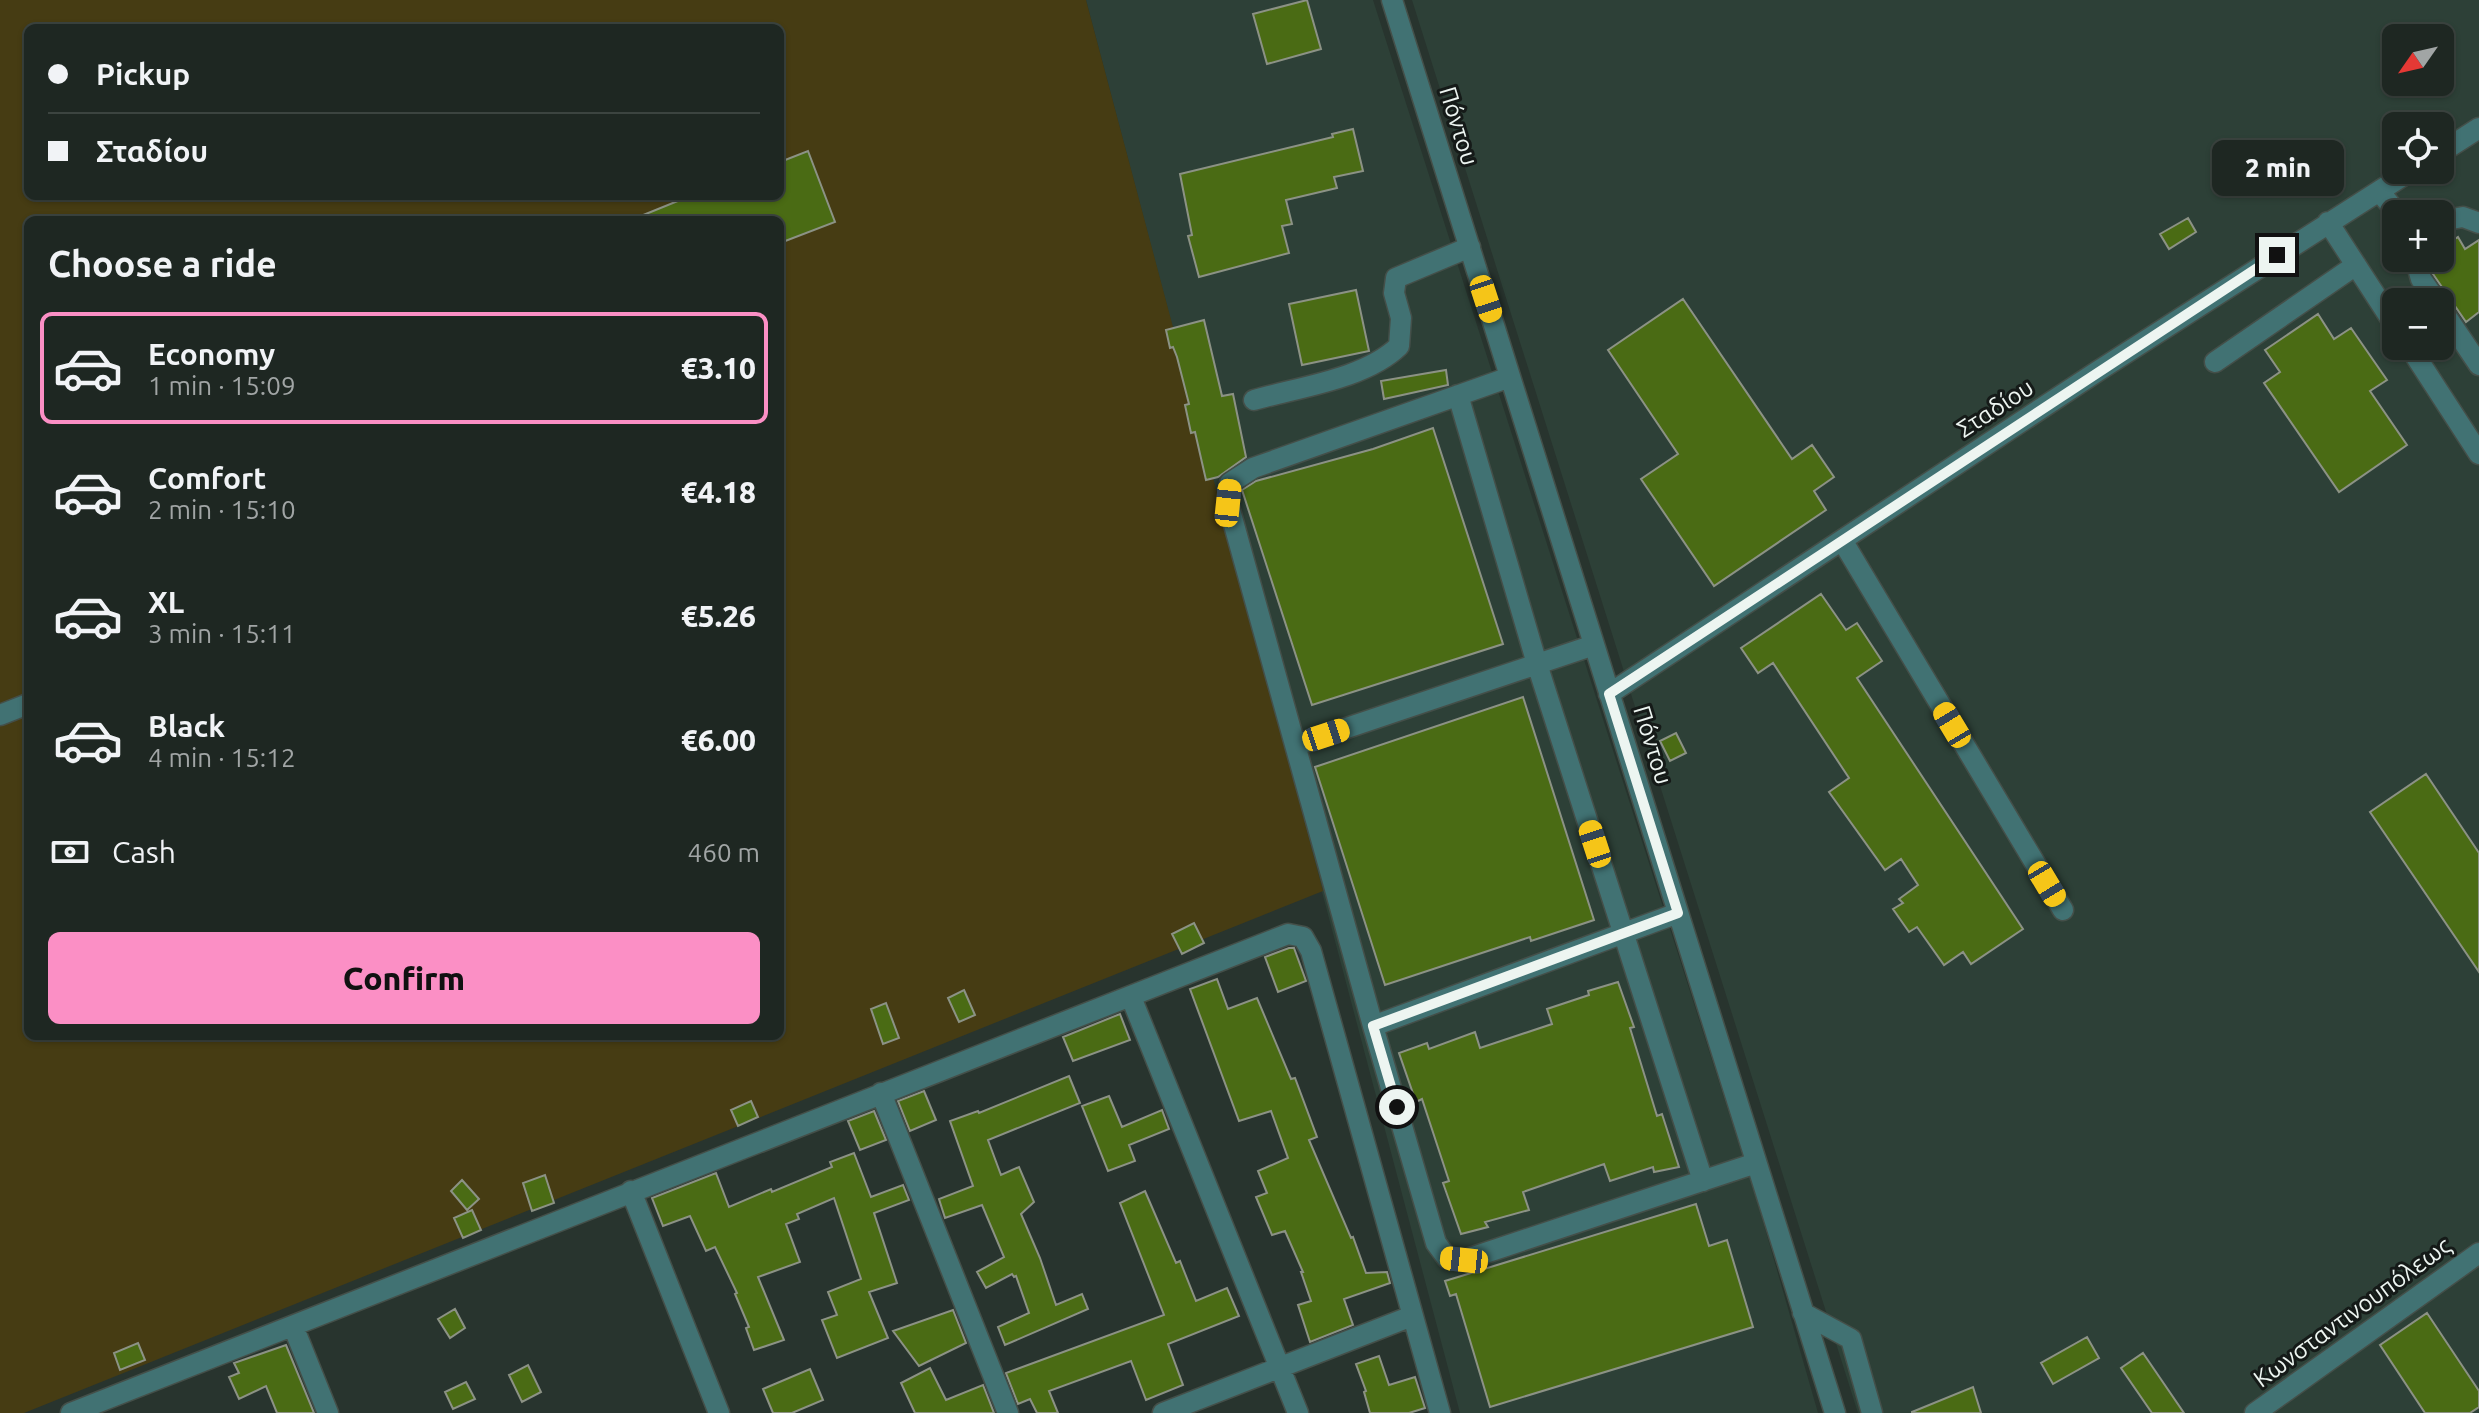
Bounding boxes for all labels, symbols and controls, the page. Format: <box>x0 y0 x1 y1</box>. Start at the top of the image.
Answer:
north arrow <box>2382 24 2454 96</box>
map controls <box>2382 24 2454 360</box>
text: Pickup <box>96 57 190 91</box>
street label: Πόντου <box>1434 83 1484 169</box>
button: locate <box>2382 112 2454 184</box>
text: Σταδίου <box>96 134 208 168</box>
callout: 2 min <box>2211 139 2343 195</box>
text: 2 min <box>2245 153 2311 182</box>
button: + <box>2382 200 2454 272</box>
route end <box>2259 237 2295 273</box>
text: Choose a ride <box>48 243 277 284</box>
car <box>1467 272 1505 326</box>
button: − <box>2382 288 2454 360</box>
icon: car <box>52 332 124 404</box>
text: Economy <box>148 337 275 371</box>
text: €3.10 <box>681 351 756 385</box>
text: 1 min · 15:09 <box>148 371 296 400</box>
street label: Σταδίου <box>1952 373 2038 443</box>
icon: car <box>52 456 124 528</box>
text: Comfort <box>148 461 266 495</box>
text: €4.18 <box>681 475 756 509</box>
car <box>1214 478 1242 528</box>
text: 2 min · 15:10 <box>148 495 296 524</box>
icon: car <box>52 580 124 652</box>
text: XL <box>148 585 184 619</box>
text: €5.26 <box>681 599 756 633</box>
text: 3 min · 15:11 <box>148 619 296 648</box>
car <box>1929 698 1975 752</box>
street label: Πόντου <box>1628 702 1678 788</box>
icon: car <box>52 704 124 776</box>
text: Black <box>148 709 225 743</box>
car <box>1299 716 1353 754</box>
text: €6.00 <box>681 723 756 757</box>
text: 4 min · 15:12 <box>148 743 296 772</box>
car <box>1576 817 1614 871</box>
icon: cash <box>48 830 92 874</box>
text: Cash <box>112 835 176 869</box>
text: 460 m <box>688 838 760 867</box>
car <box>2024 857 2070 911</box>
button: Confirm <box>48 932 760 1024</box>
route start <box>1379 1089 1415 1125</box>
street label: Κωνσταντινουπόλεως <box>2248 1231 2456 1393</box>
car <box>1439 1246 1489 1274</box>

